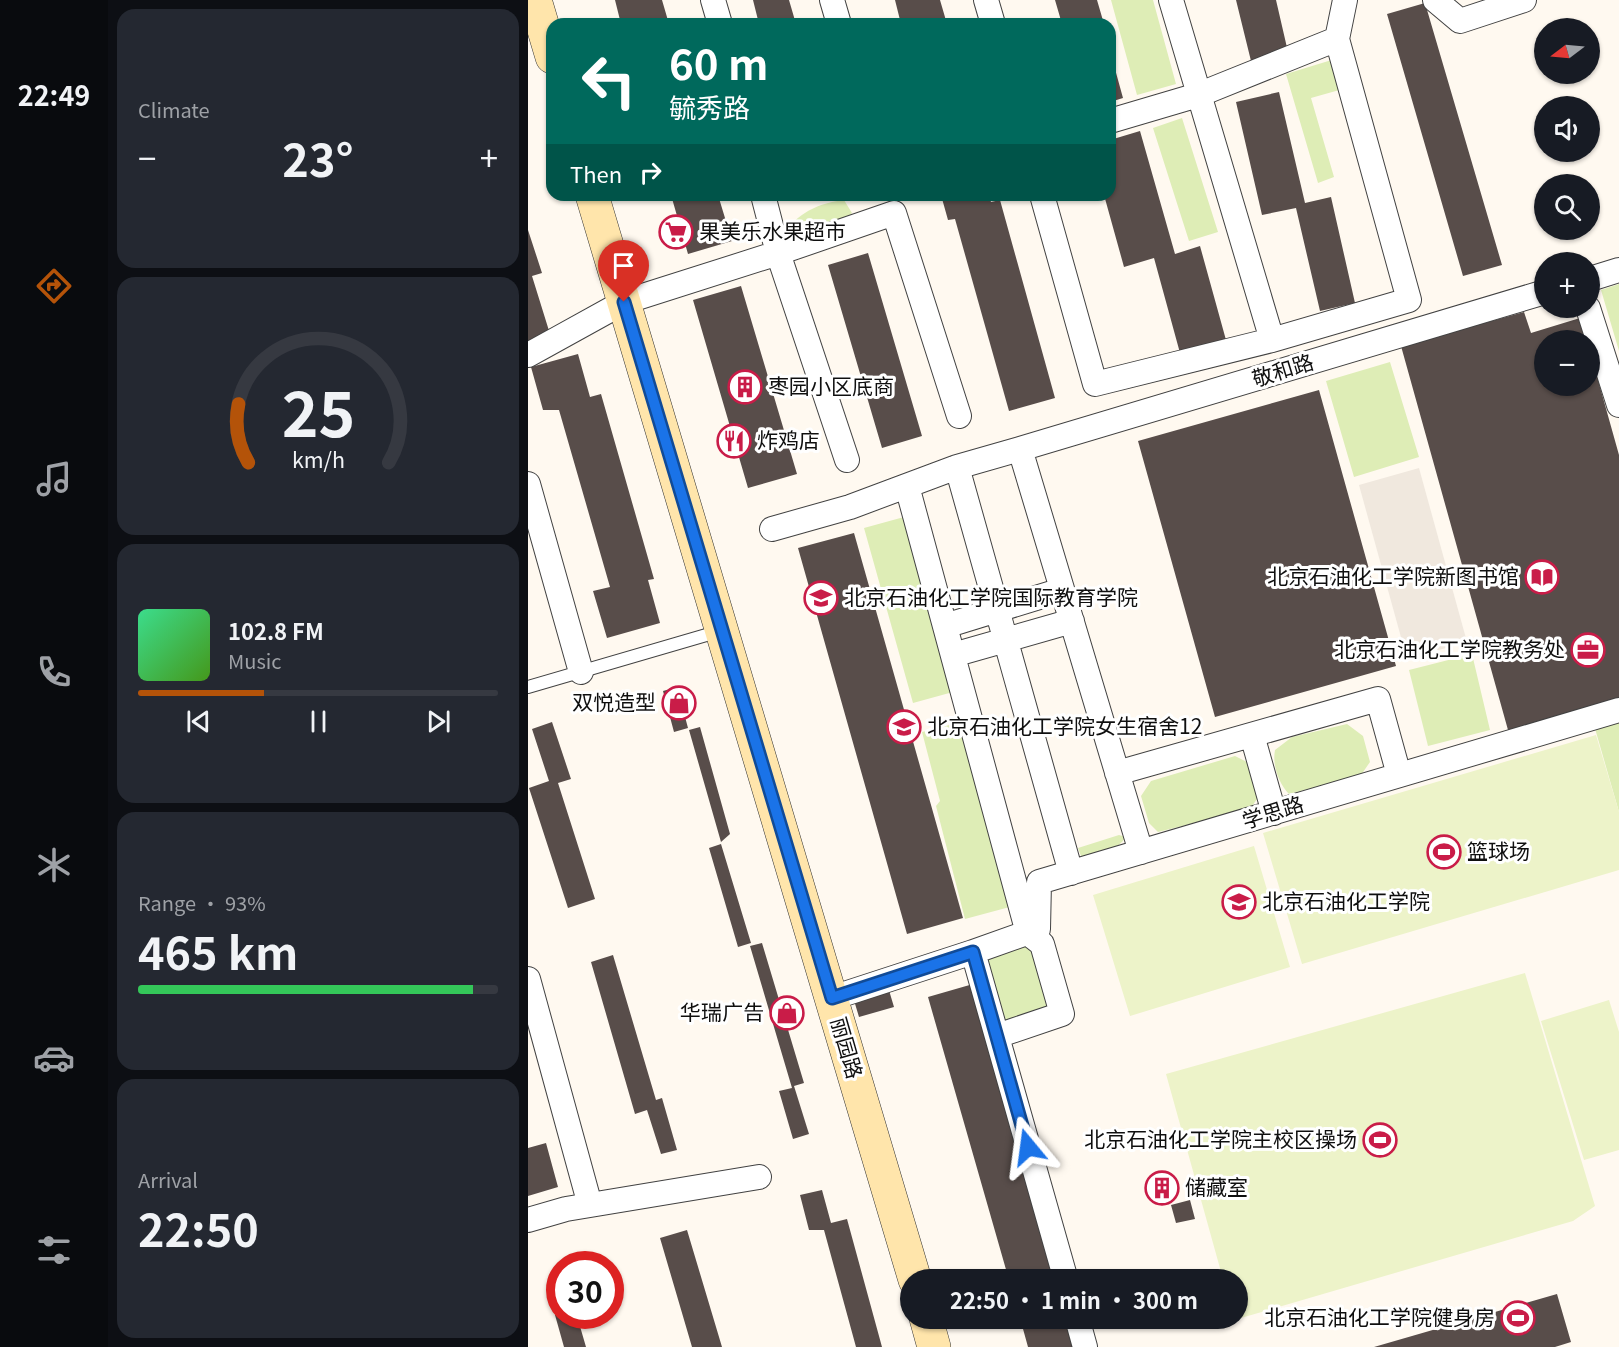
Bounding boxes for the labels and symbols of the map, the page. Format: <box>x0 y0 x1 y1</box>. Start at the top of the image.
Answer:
north arrow <box>1534 18 1600 84</box>
supermarket icon: 果美乐水果超市 <box>658 214 694 250</box>
place label: 果美乐水果超市 <box>699 215 846 245</box>
pin <box>598 240 649 302</box>
street label: 敬和路 <box>1248 346 1317 393</box>
building icon: 枣园小区底商 <box>727 369 763 405</box>
place label: 枣园小区底商 <box>768 370 894 400</box>
restaurant icon: 炸鸡店 <box>716 423 752 459</box>
place label: 炸鸡店 <box>757 424 820 454</box>
library icon: 北京石油化工学院新图书馆 <box>1524 559 1560 595</box>
place label: 北京石油化工学院新图书馆 <box>1267 560 1519 590</box>
school or university icon: 北京石油化工学院国际教育学院 <box>803 580 839 616</box>
place label: 北京石油化工学院国际教育学院 <box>844 581 1138 611</box>
office icon: 北京石油化工学院教务处 <box>1570 632 1606 668</box>
place label: 北京石油化工学院教务处 <box>1334 633 1565 663</box>
shop icon: 双悦造型 <box>661 685 697 721</box>
place label: 双悦造型 <box>572 686 656 716</box>
school or university icon: 北京石油化工学院女生宿舍12 <box>886 709 922 745</box>
place label: 北京石油化工学院女生宿舍12 <box>927 710 1202 740</box>
street label: 学思路 <box>1238 788 1307 835</box>
sports icon: 篮球场 <box>1426 834 1462 870</box>
place label: 篮球场 <box>1467 835 1530 865</box>
school or university icon: 北京石油化工学院 <box>1221 884 1257 920</box>
place label: 北京石油化工学院 <box>1262 885 1430 915</box>
shop icon: 华瑞广告 <box>769 995 805 1031</box>
place label: 华瑞广告 <box>680 996 764 1026</box>
street label: 丽园路 <box>825 1013 871 1082</box>
position arrow <box>996 1115 1060 1179</box>
sports icon: 北京石油化工学院主校区操场 <box>1362 1122 1398 1158</box>
place label: 北京石油化工学院主校区操场 <box>1084 1123 1357 1153</box>
building icon: 储藏室 <box>1144 1170 1180 1206</box>
place label: 储藏室 <box>1185 1171 1248 1201</box>
speed limit sign: 30 <box>546 1251 624 1329</box>
sports icon: 北京石油化工学院健身房 <box>1500 1300 1536 1336</box>
place label: 北京石油化工学院健身房 <box>1264 1301 1495 1331</box>

